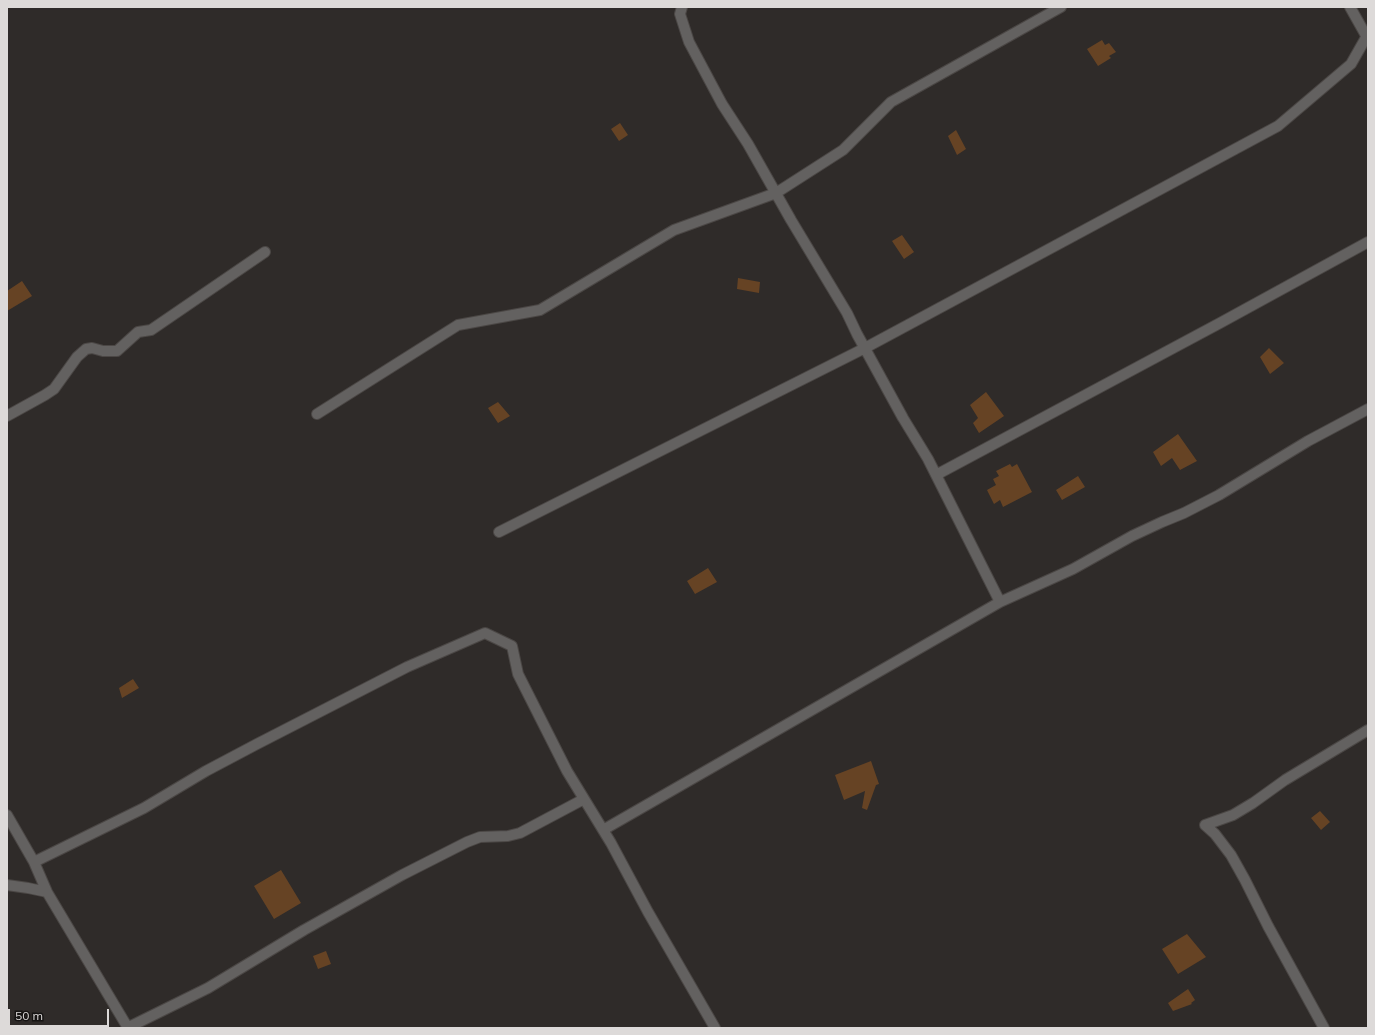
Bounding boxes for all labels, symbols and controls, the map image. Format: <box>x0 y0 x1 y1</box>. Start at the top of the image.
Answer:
scale bar <box>10 1001 111 1027</box>
text: 50 m <box>15 1008 43 1023</box>

